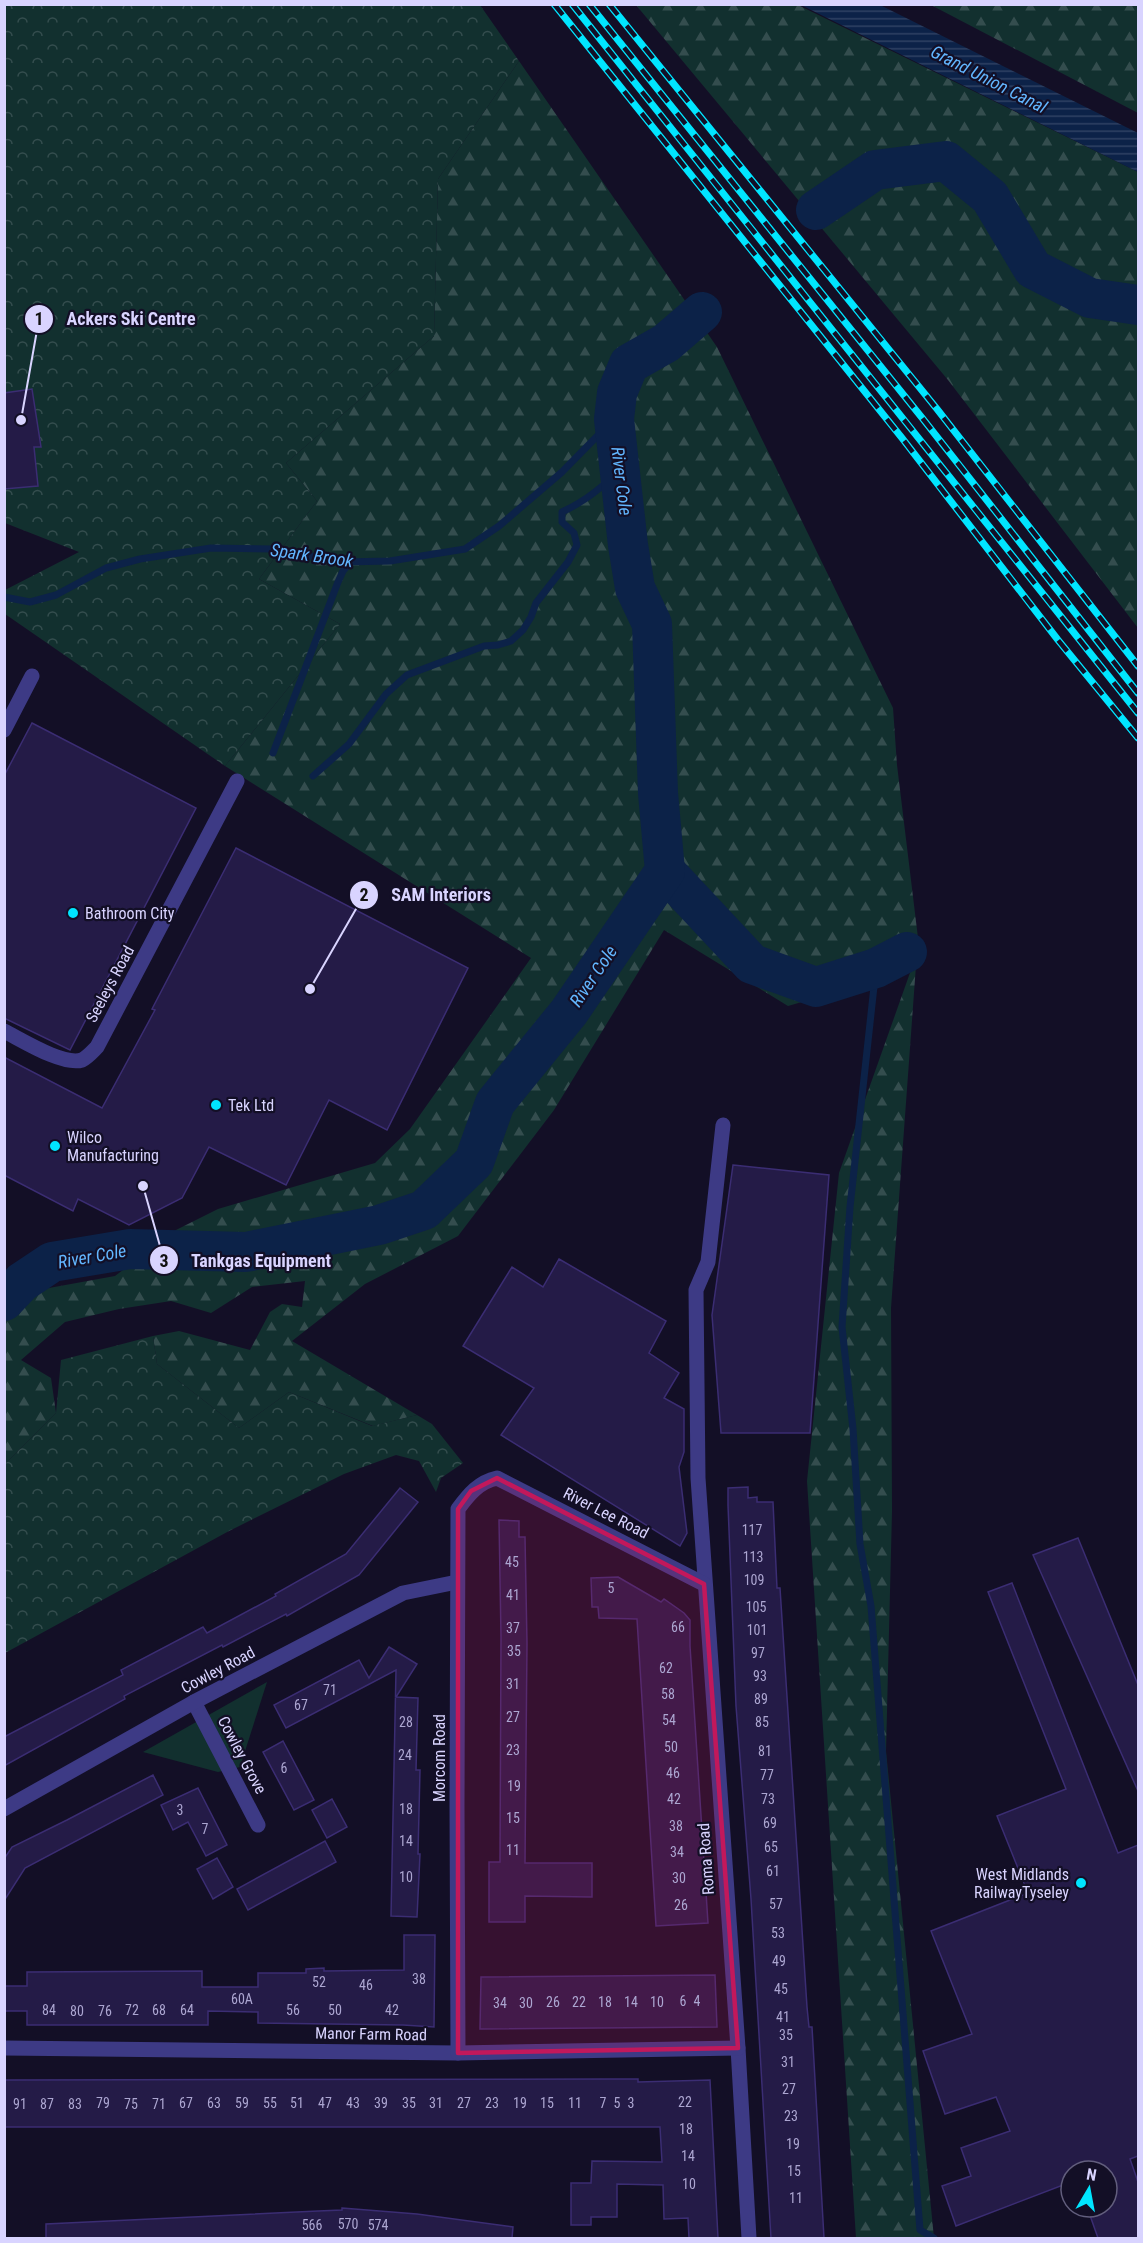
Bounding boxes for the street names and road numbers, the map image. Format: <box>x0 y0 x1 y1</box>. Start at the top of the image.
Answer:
street label: Seeleys Road <box>82 942 138 1026</box>
street label: River Lee Road <box>560 1483 652 1543</box>
street label: Cowley Road <box>178 1643 258 1697</box>
street label: Cowley Grove <box>214 1713 270 1797</box>
street label: Morcom Road <box>430 1714 449 1802</box>
street label: Roma Road <box>694 1822 718 1896</box>
street label: Manor Farm Road <box>315 2024 427 2044</box>

